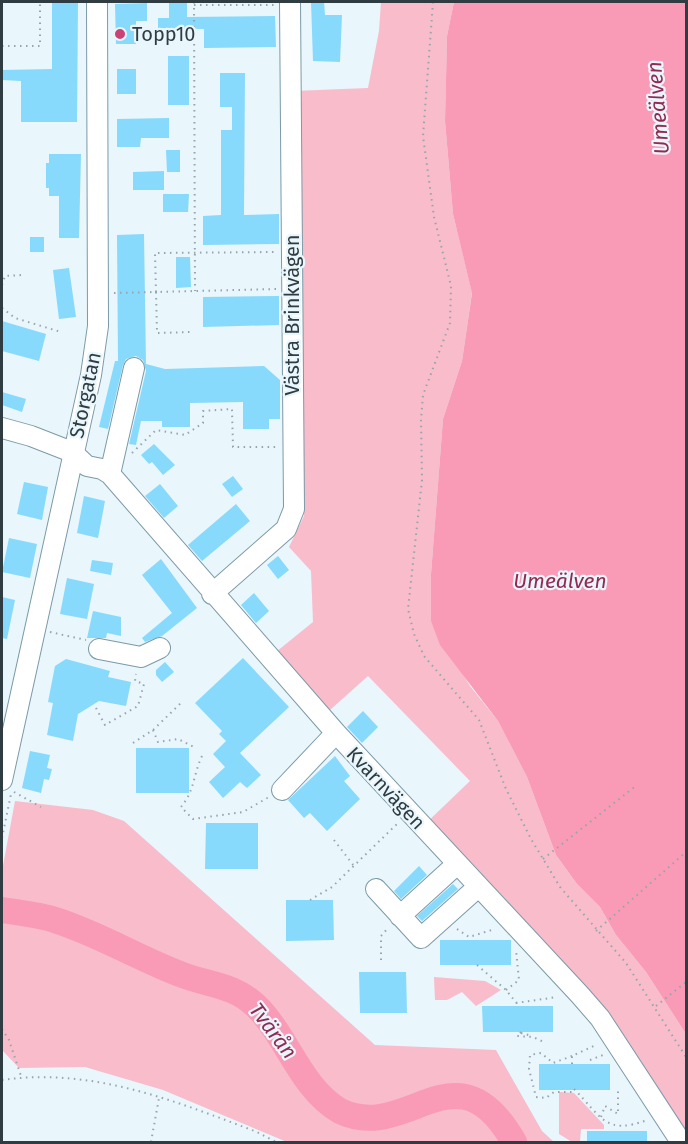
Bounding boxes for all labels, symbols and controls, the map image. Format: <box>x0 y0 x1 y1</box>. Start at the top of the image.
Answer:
place label: Topp10 <box>132 22 196 46</box>
marker: Topp10 <box>113 27 127 41</box>
water label: Umeälven <box>641 60 675 156</box>
street label: Västra Brinkvägen <box>280 234 304 396</box>
street label: Storgatan <box>64 350 106 440</box>
water label: Umeälven <box>513 568 607 594</box>
street label: Kvarnvägen <box>342 742 430 834</box>
water label: Tvärån <box>244 998 302 1064</box>

